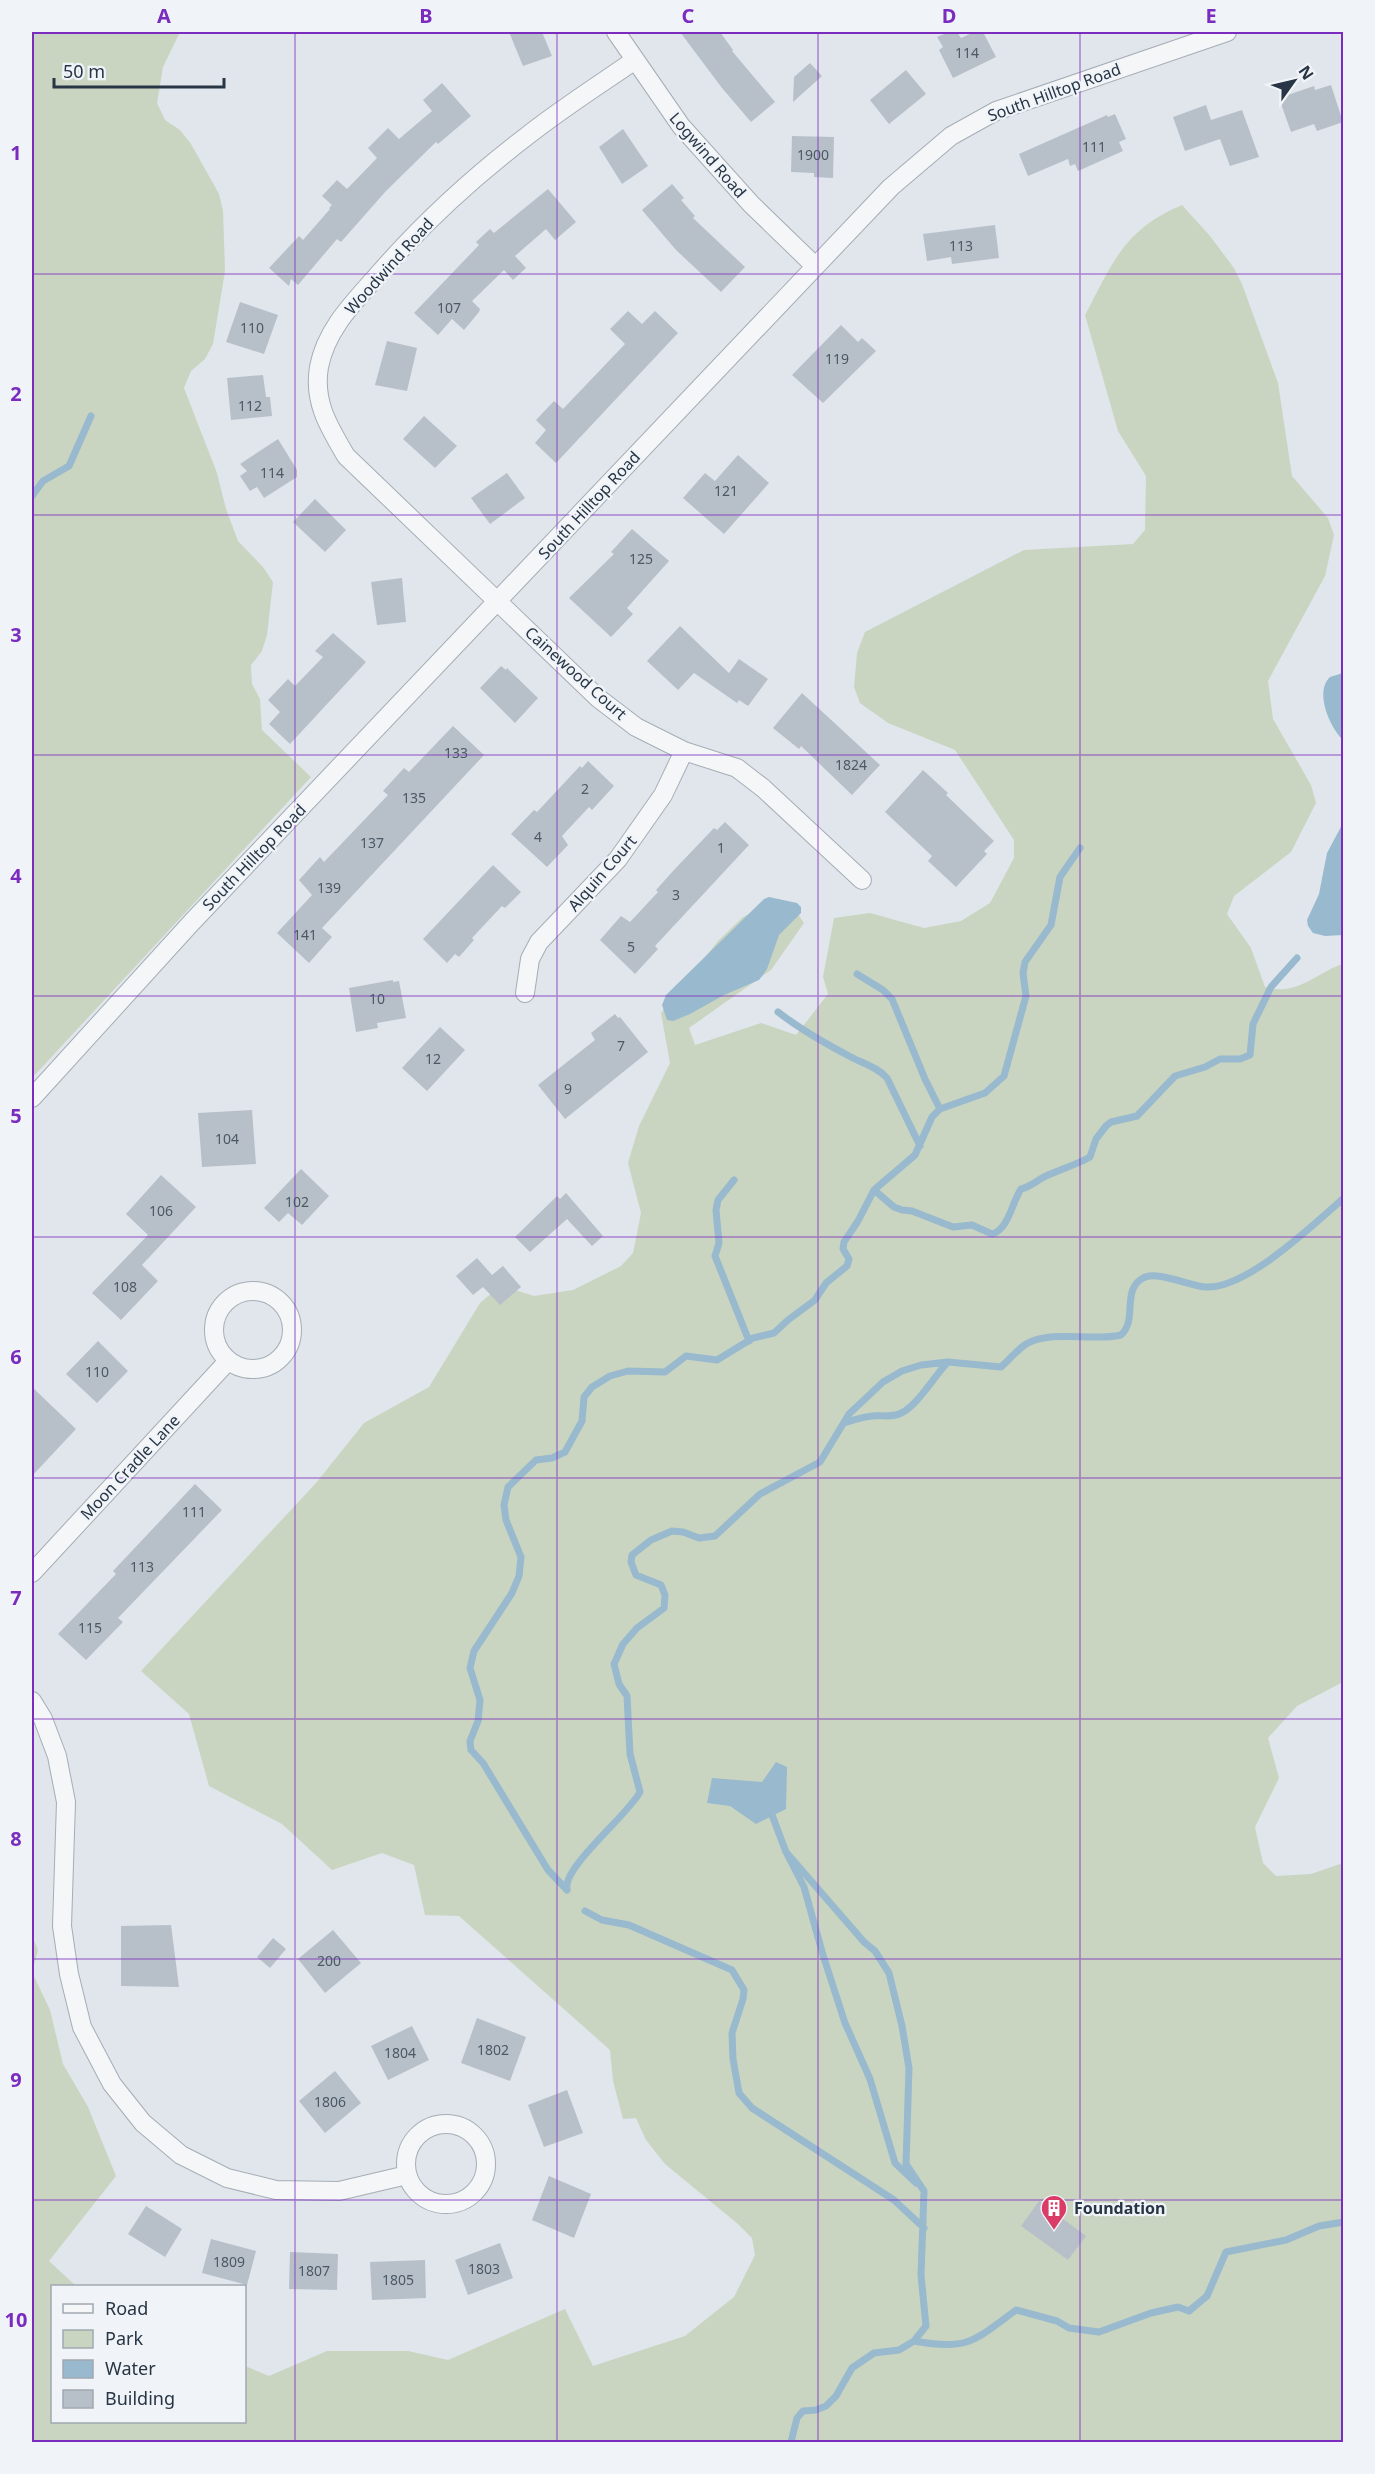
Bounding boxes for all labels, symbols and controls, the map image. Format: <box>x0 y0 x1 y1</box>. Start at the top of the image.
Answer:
text: A <box>157 2 171 29</box>
text: B <box>419 2 433 29</box>
text: C <box>682 2 695 29</box>
text: D <box>942 2 956 29</box>
text: E <box>1205 2 1217 29</box>
house number: 114 <box>955 43 979 62</box>
scale bar <box>54 51 224 89</box>
north arrow <box>1264 51 1324 111</box>
street label: South Hilltop Road <box>984 58 1124 126</box>
text: 50 m <box>63 59 105 83</box>
text: N <box>1294 61 1319 84</box>
street label: Logwind Road <box>665 107 751 203</box>
house number: 111 <box>1082 137 1106 156</box>
text: 1 <box>10 139 22 166</box>
house number: 1900 <box>797 145 829 164</box>
street label: Woodwind Road <box>340 213 438 319</box>
house number: 113 <box>949 236 973 255</box>
house number: 107 <box>437 298 461 317</box>
house number: 110 <box>240 318 264 337</box>
house number: 119 <box>825 349 849 368</box>
text: 2 <box>10 380 22 407</box>
house number: 112 <box>238 396 262 415</box>
street label: South Hilltop Road <box>533 446 645 564</box>
house number: 114 <box>260 463 284 482</box>
house number: 121 <box>714 481 738 500</box>
house number: 125 <box>629 549 653 568</box>
text: 3 <box>10 621 22 648</box>
street label: Cainewood Court <box>520 621 632 725</box>
house number: 133 <box>444 743 468 762</box>
house number: 1824 <box>835 755 867 774</box>
house number: 2 <box>581 779 589 798</box>
house number: 135 <box>402 788 426 807</box>
street label: South Hilltop Road <box>197 799 311 915</box>
house number: 4 <box>534 827 542 846</box>
street label: Alquin Court <box>563 830 641 916</box>
house number: 137 <box>360 833 384 852</box>
house number: 1 <box>717 838 725 857</box>
text: 4 <box>10 862 22 889</box>
house number: 139 <box>317 878 341 897</box>
house number: 3 <box>672 885 680 904</box>
house number: 141 <box>293 925 317 944</box>
house number: 5 <box>627 937 635 956</box>
house number: 10 <box>369 989 385 1008</box>
house number: 7 <box>617 1036 625 1055</box>
house number: 12 <box>425 1049 441 1068</box>
house number: 9 <box>564 1079 572 1098</box>
text: 5 <box>10 1102 22 1129</box>
house number: 104 <box>215 1129 239 1148</box>
house number: 102 <box>285 1192 309 1211</box>
house number: 106 <box>149 1201 173 1220</box>
house number: 108 <box>113 1277 137 1296</box>
text: 6 <box>10 1343 22 1370</box>
house number: 110 <box>85 1362 109 1381</box>
street label: Moon Cradle Lane <box>75 1409 185 1525</box>
house number: 111 <box>182 1502 206 1521</box>
house number: 113 <box>130 1557 154 1576</box>
text: 7 <box>10 1584 22 1611</box>
house number: 115 <box>78 1618 102 1637</box>
text: 8 <box>10 1825 22 1852</box>
house number: 200 <box>317 1951 341 1970</box>
house number: 1802 <box>477 2040 509 2059</box>
house number: 1804 <box>384 2043 416 2062</box>
text: 9 <box>10 2066 22 2093</box>
house number: 1806 <box>314 2092 346 2111</box>
building icon: Foundation <box>1039 2193 1069 2231</box>
place label: Foundation <box>1074 2197 1165 2219</box>
house number: 1809 <box>213 2252 245 2271</box>
house number: 1803 <box>468 2259 500 2278</box>
house number: 1807 <box>298 2261 330 2280</box>
house number: 1805 <box>382 2270 414 2289</box>
legend <box>51 2285 246 2423</box>
text: Road <box>105 2296 148 2320</box>
text: 10 <box>5 2306 27 2333</box>
text: Park <box>105 2326 143 2350</box>
text: Water <box>105 2356 156 2380</box>
text: Building <box>105 2386 175 2410</box>

